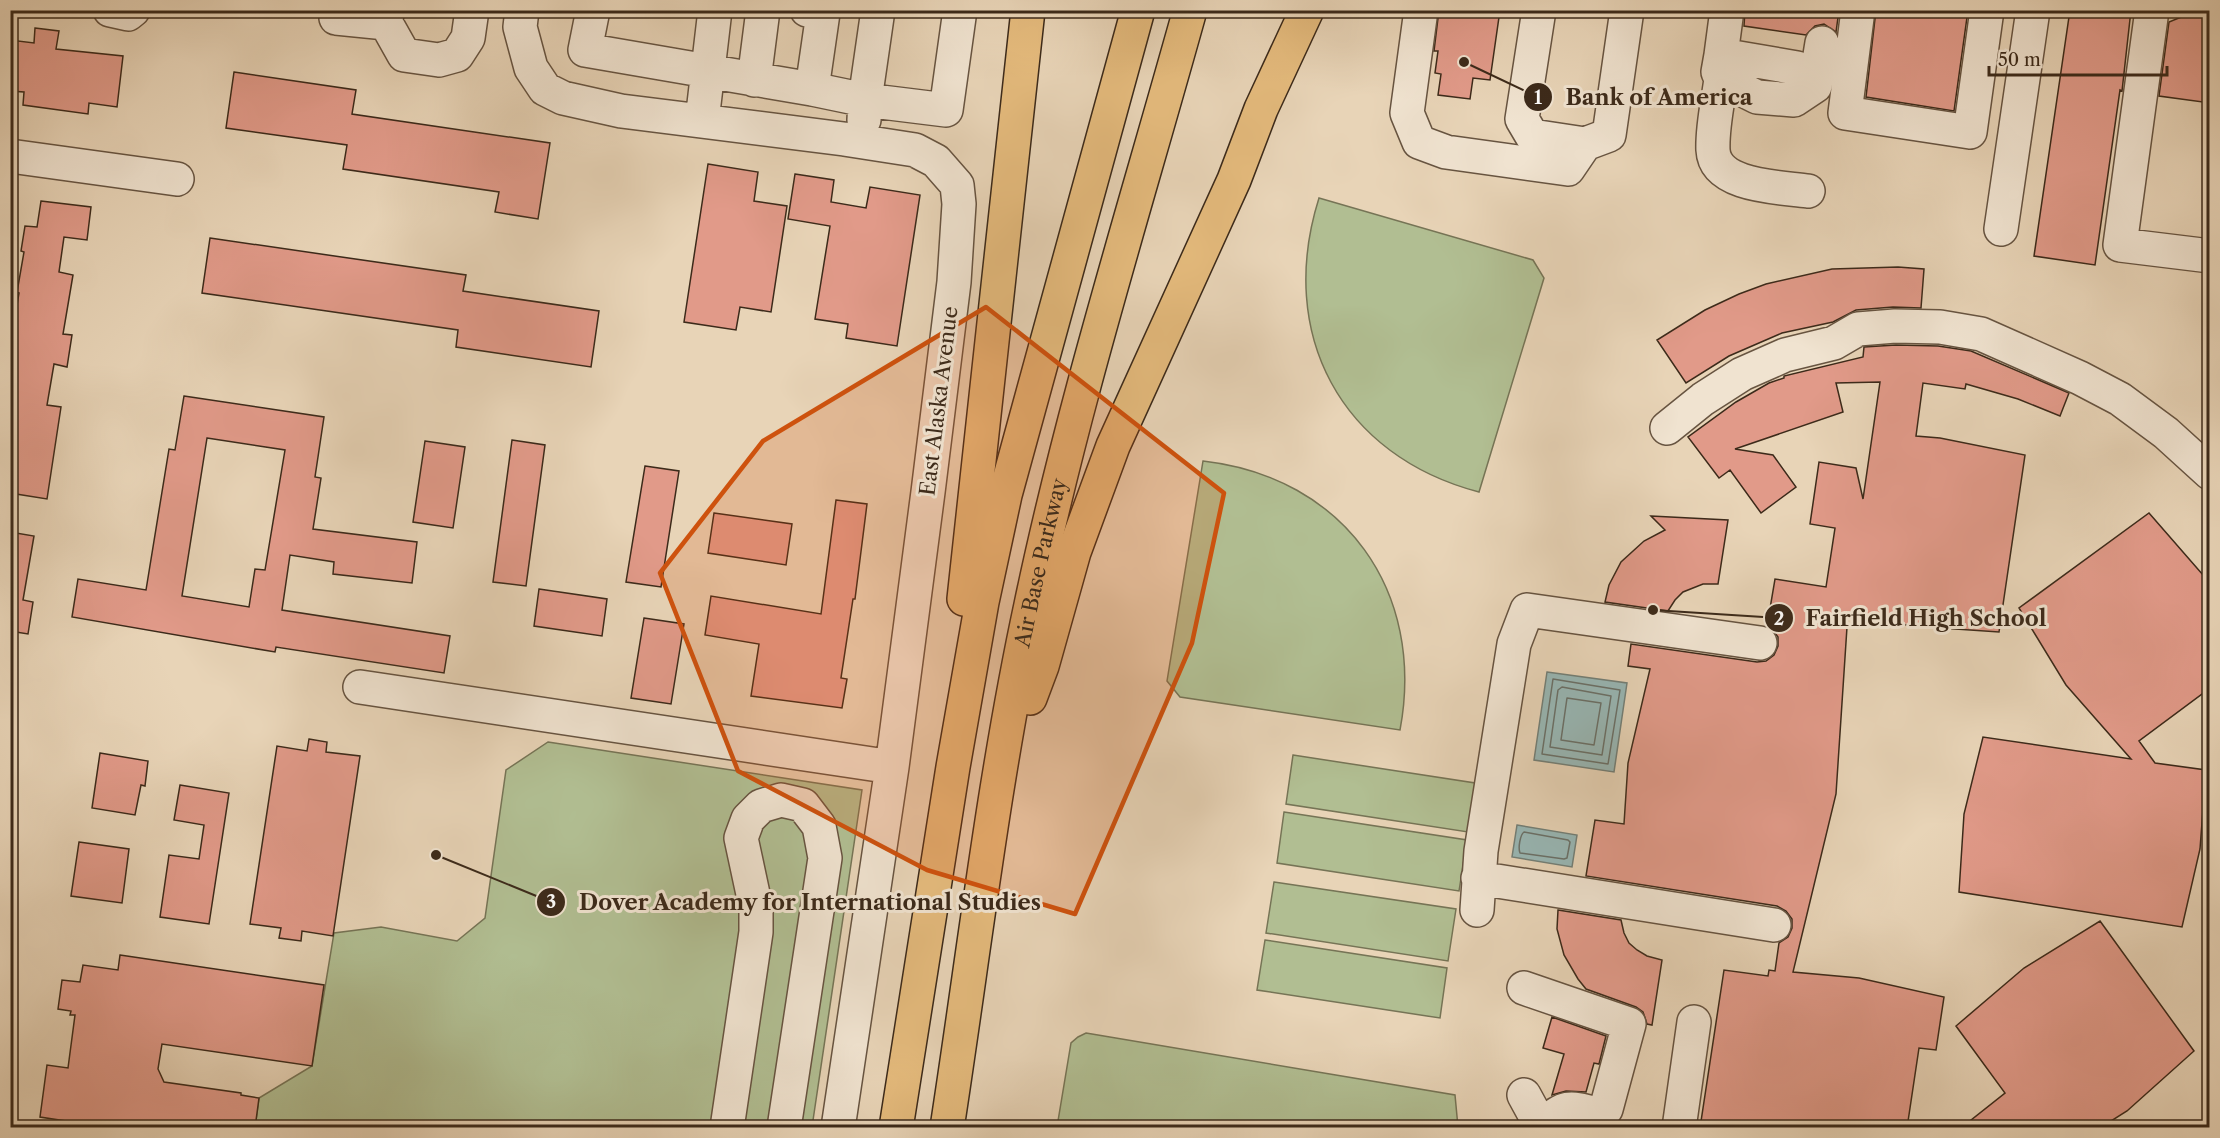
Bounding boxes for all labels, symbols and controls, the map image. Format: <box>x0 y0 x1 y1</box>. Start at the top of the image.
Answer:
scale bar <box>1989 39 2168 77</box>
text: 50 m <box>1998 49 2041 71</box>
callout: Bank of America <box>1523 77 1766 117</box>
text: Bank of America <box>1565 84 1753 111</box>
text: 1 <box>1534 87 1542 109</box>
street label: East Alaska Avenue <box>914 305 963 497</box>
street label: Air Base Parkway <box>1009 475 1072 651</box>
callout: Fairfield High School <box>1764 598 2058 638</box>
text: Fairfield High School <box>1806 605 2047 632</box>
text: 2 <box>1774 608 1784 630</box>
callout: Dover Academy for International Studies <box>536 882 1054 922</box>
text: Dover Academy for International Studies <box>579 889 1041 916</box>
text: 3 <box>546 891 556 913</box>

